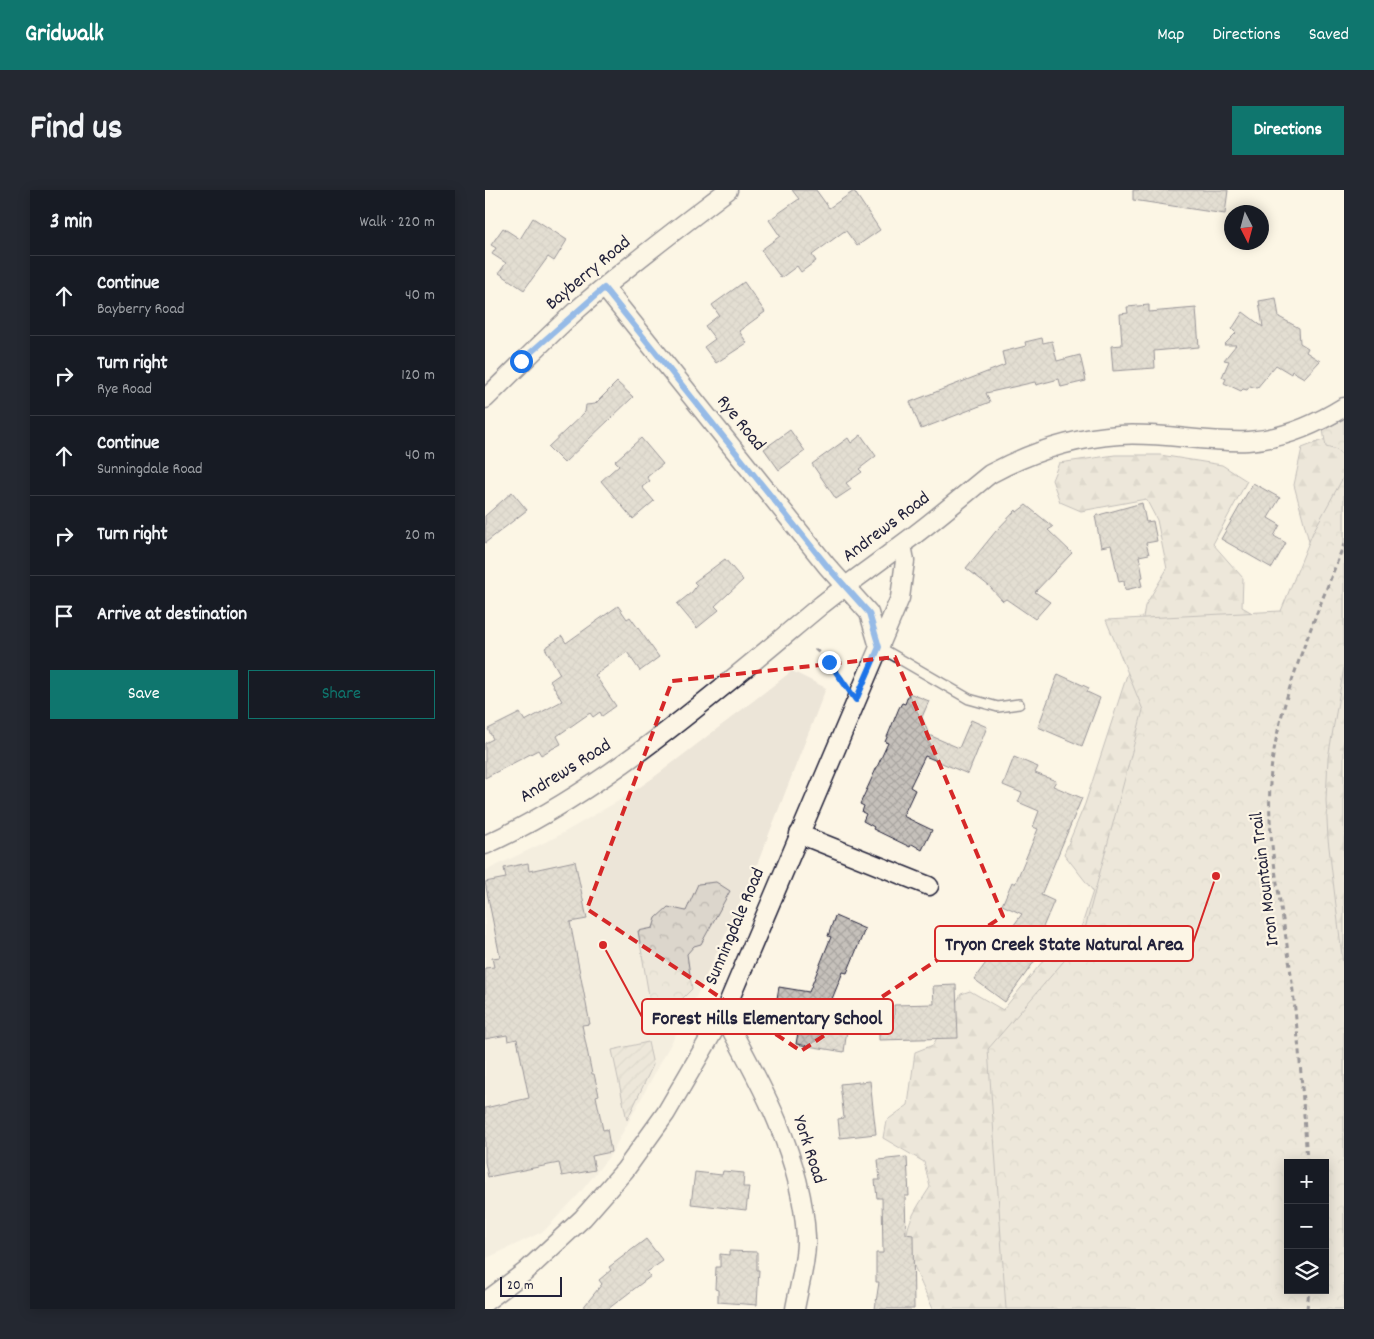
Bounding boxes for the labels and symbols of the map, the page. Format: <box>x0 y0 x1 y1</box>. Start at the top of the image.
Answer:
north arrow <box>1224 205 1269 250</box>
street label: Bayberry Road <box>541 230 637 318</box>
route start <box>510 350 533 373</box>
street label: Rye Road <box>709 390 771 458</box>
street label: Andrews Road <box>838 486 936 570</box>
route end <box>818 651 841 674</box>
street label: Andrews Road <box>515 733 617 811</box>
street label: Iron Mountain Trail <box>1244 810 1288 948</box>
street label: Sunningdale Road <box>699 864 773 990</box>
callout: Tryon Creek State Natural Area <box>935 926 1193 961</box>
text: Tryon Creek State Natural Area <box>945 932 1184 960</box>
callout: Forest Hills Elementary School <box>642 999 893 1034</box>
text: Forest Hills Elementary School <box>652 1006 883 1034</box>
street label: York Road <box>784 1112 832 1188</box>
scale bar <box>500 1274 563 1297</box>

